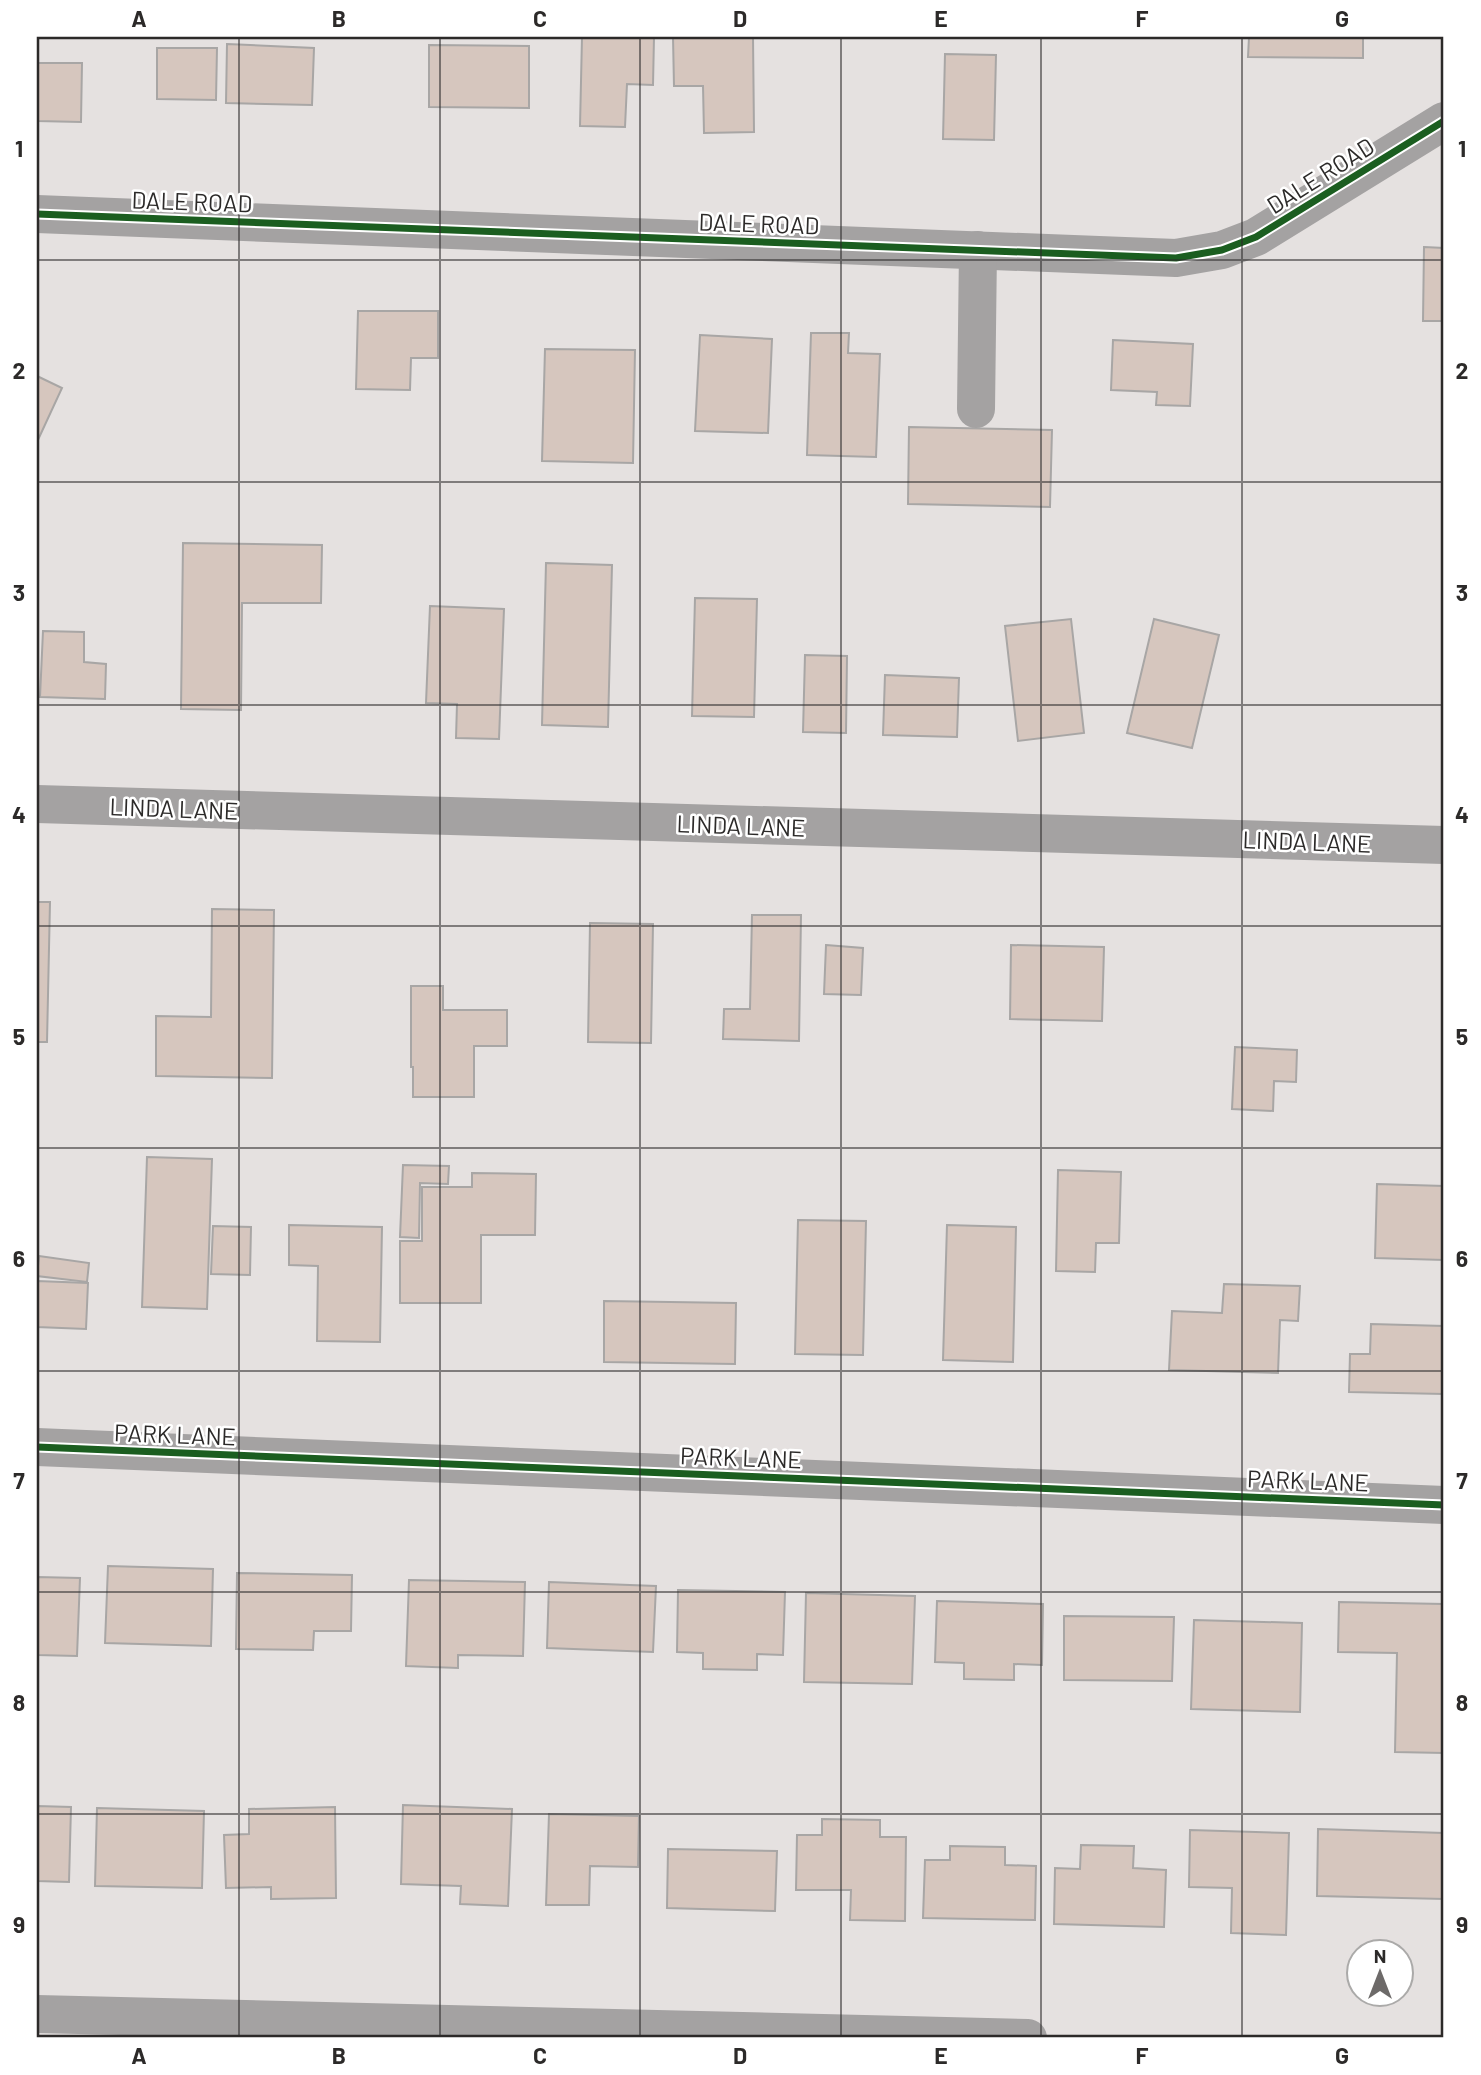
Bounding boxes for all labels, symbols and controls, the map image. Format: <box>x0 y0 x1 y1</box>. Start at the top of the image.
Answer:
text: A <box>131 4 147 32</box>
text: B <box>332 4 346 32</box>
text: C <box>533 4 547 32</box>
text: D <box>733 4 747 32</box>
text: E <box>934 4 948 32</box>
text: F <box>1136 4 1149 32</box>
text: G <box>1335 4 1349 32</box>
street label: DALE ROAD <box>1261 131 1379 219</box>
text: 1 <box>15 134 23 162</box>
text: 1 <box>1458 134 1466 162</box>
street label: DALE ROAD <box>131 184 253 218</box>
street label: DALE ROAD <box>698 206 820 240</box>
text: 2 <box>13 356 25 384</box>
text: 2 <box>1456 356 1468 384</box>
text: 3 <box>13 578 25 606</box>
text: 3 <box>1456 578 1468 606</box>
street label: LINDA LANE <box>109 791 239 825</box>
text: 4 <box>12 800 26 828</box>
text: 4 <box>1455 800 1469 828</box>
street label: LINDA LANE <box>676 808 806 842</box>
street label: LINDA LANE <box>1242 824 1372 858</box>
text: 5 <box>13 1022 25 1050</box>
text: 5 <box>1456 1022 1468 1050</box>
text: 6 <box>13 1244 25 1272</box>
text: 6 <box>1456 1244 1468 1272</box>
street label: PARK LANE <box>114 1417 236 1451</box>
street label: PARK LANE <box>680 1440 802 1474</box>
street label: PARK LANE <box>1247 1463 1369 1497</box>
text: 7 <box>13 1466 25 1494</box>
text: 7 <box>1456 1466 1468 1494</box>
text: 8 <box>13 1688 25 1716</box>
text: 8 <box>1456 1688 1468 1716</box>
text: 9 <box>13 1910 25 1938</box>
text: 9 <box>1456 1910 1468 1938</box>
north arrow <box>1344 1938 1414 2008</box>
text: N <box>1374 1944 1386 1967</box>
text: A <box>131 2041 147 2069</box>
text: B <box>332 2041 346 2069</box>
text: C <box>533 2041 547 2069</box>
text: D <box>733 2041 747 2069</box>
text: E <box>934 2041 948 2069</box>
text: F <box>1136 2041 1149 2069</box>
text: G <box>1335 2041 1349 2069</box>

